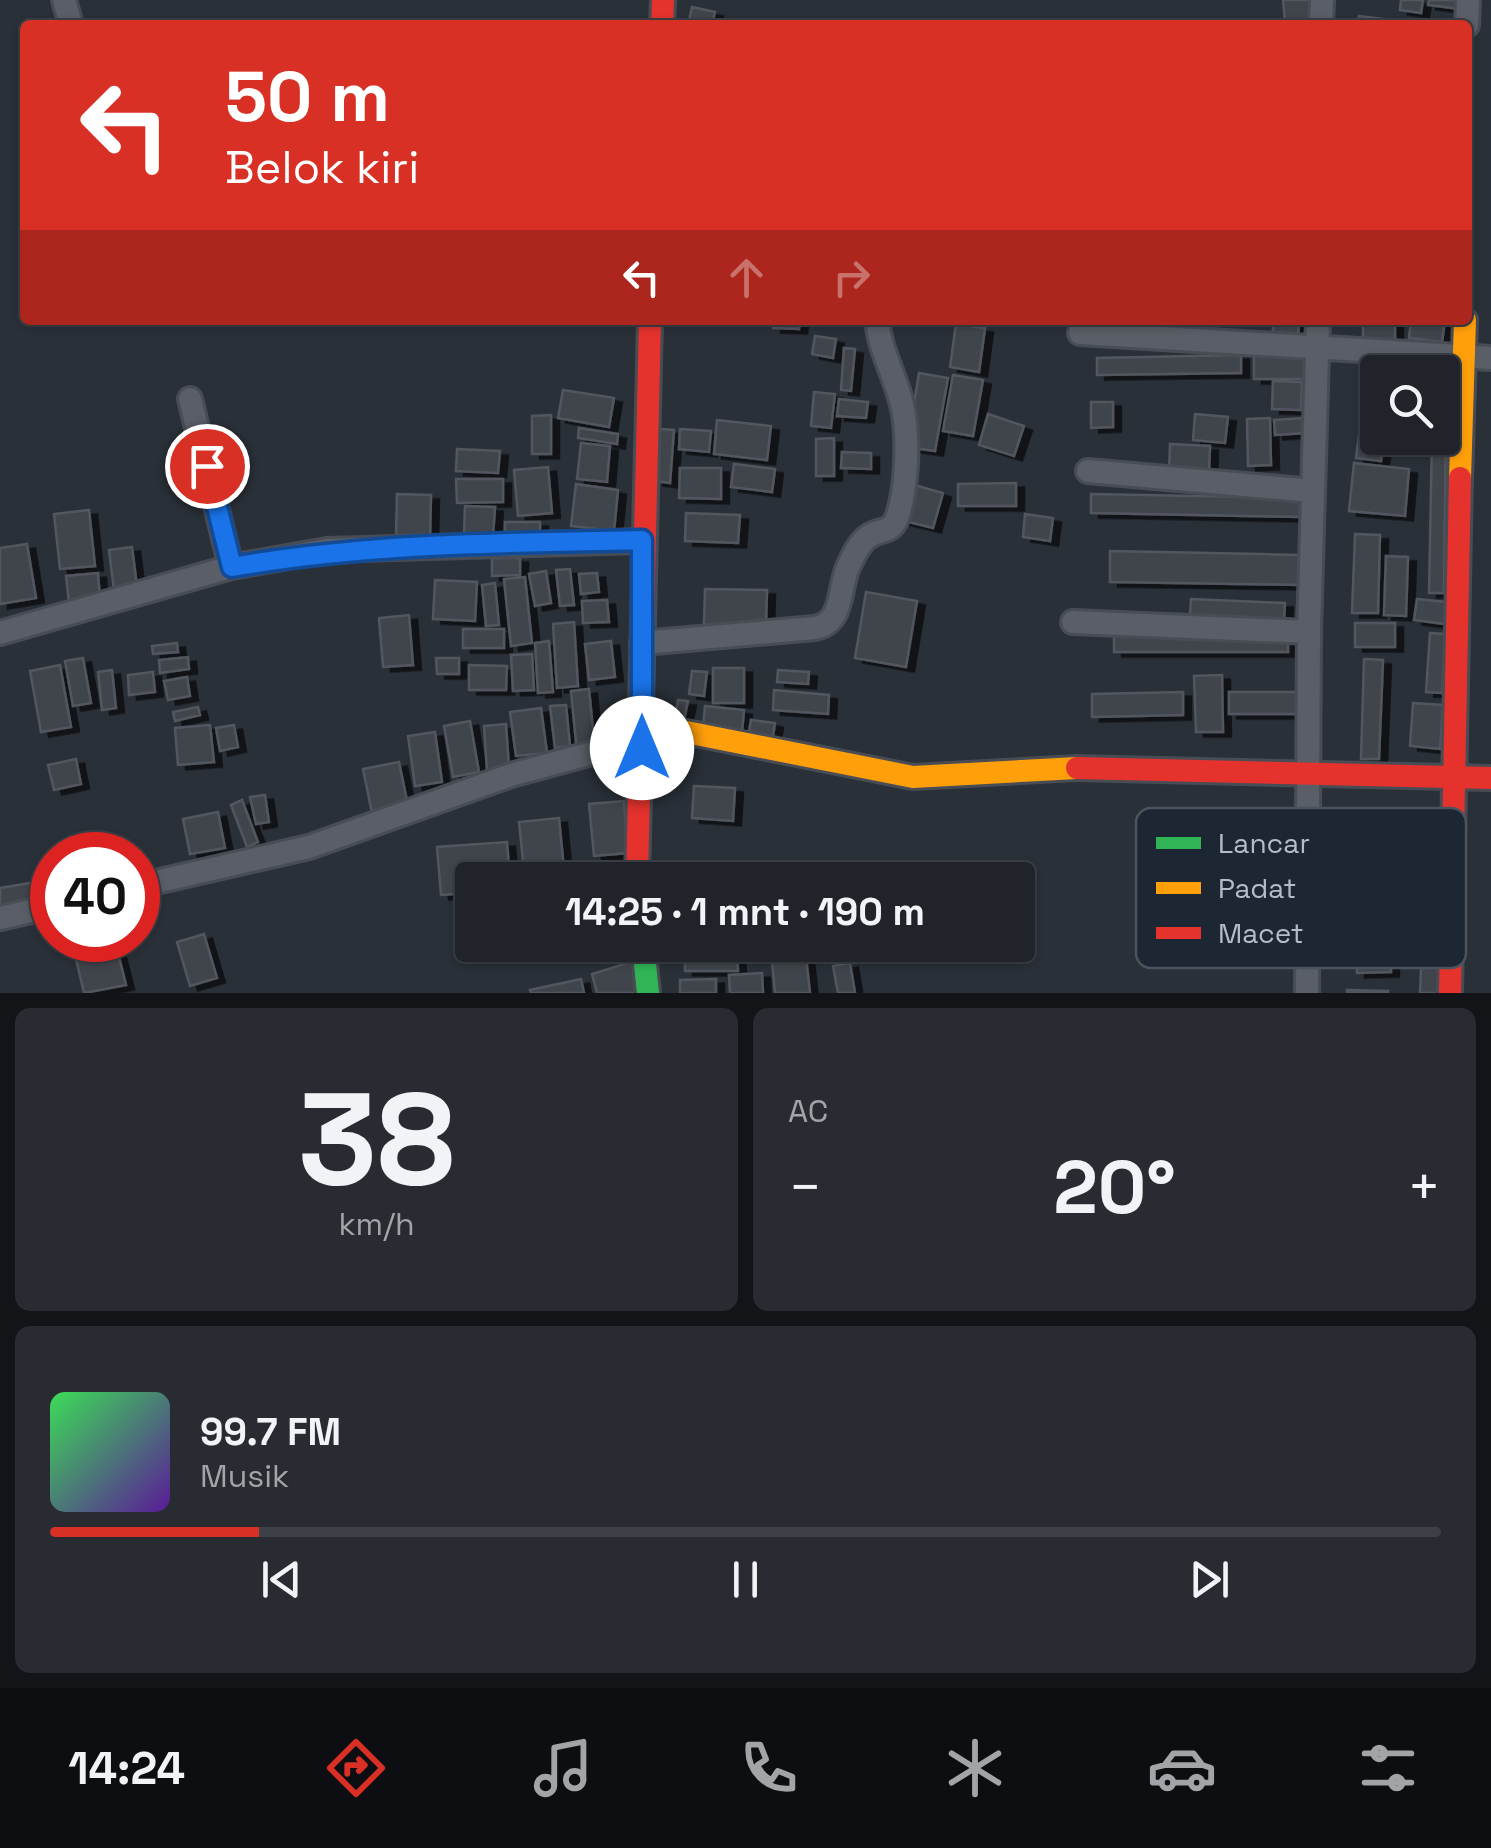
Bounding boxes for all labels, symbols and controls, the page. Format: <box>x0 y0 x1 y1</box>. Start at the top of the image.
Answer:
text: 50 m <box>225 52 390 141</box>
icon: left <box>60 60 190 190</box>
text: Belok kiri <box>225 139 419 196</box>
icon: left <box>614 250 669 305</box>
icon: ahead <box>719 250 774 305</box>
icon: right <box>824 250 879 305</box>
map controls <box>1360 355 1460 455</box>
button: search <box>1360 355 1460 455</box>
pin <box>165 424 250 509</box>
icon: arrive <box>180 439 235 494</box>
position arrow <box>590 696 694 800</box>
legend <box>1136 808 1466 968</box>
text: Lancar <box>1218 825 1310 861</box>
speed limit sign: 40 <box>30 832 160 962</box>
text: Padat <box>1218 870 1296 906</box>
text: 14:25 · 1 mnt · 190 m <box>565 888 925 936</box>
text: Macet <box>1218 915 1304 951</box>
text: 38 <box>298 1056 455 1222</box>
text: AC <box>788 1091 828 1131</box>
text: 20° <box>1053 1139 1176 1235</box>
text: − <box>788 1152 822 1222</box>
text: + <box>1407 1152 1441 1222</box>
text: km/h <box>338 1204 415 1244</box>
text: 99.7 FM <box>200 1408 341 1456</box>
text: Musik <box>200 1456 289 1496</box>
icon: previous <box>254 1552 309 1607</box>
icon: pause <box>718 1552 773 1607</box>
icon: next <box>1182 1552 1237 1607</box>
icon: directions <box>321 1733 391 1803</box>
icon: music <box>528 1733 598 1803</box>
icon: phone <box>734 1733 804 1803</box>
icon: climate <box>940 1733 1010 1803</box>
icon: car <box>1147 1733 1217 1803</box>
icon: filters <box>1353 1733 1423 1803</box>
text: 14:24 <box>68 1740 185 1797</box>

